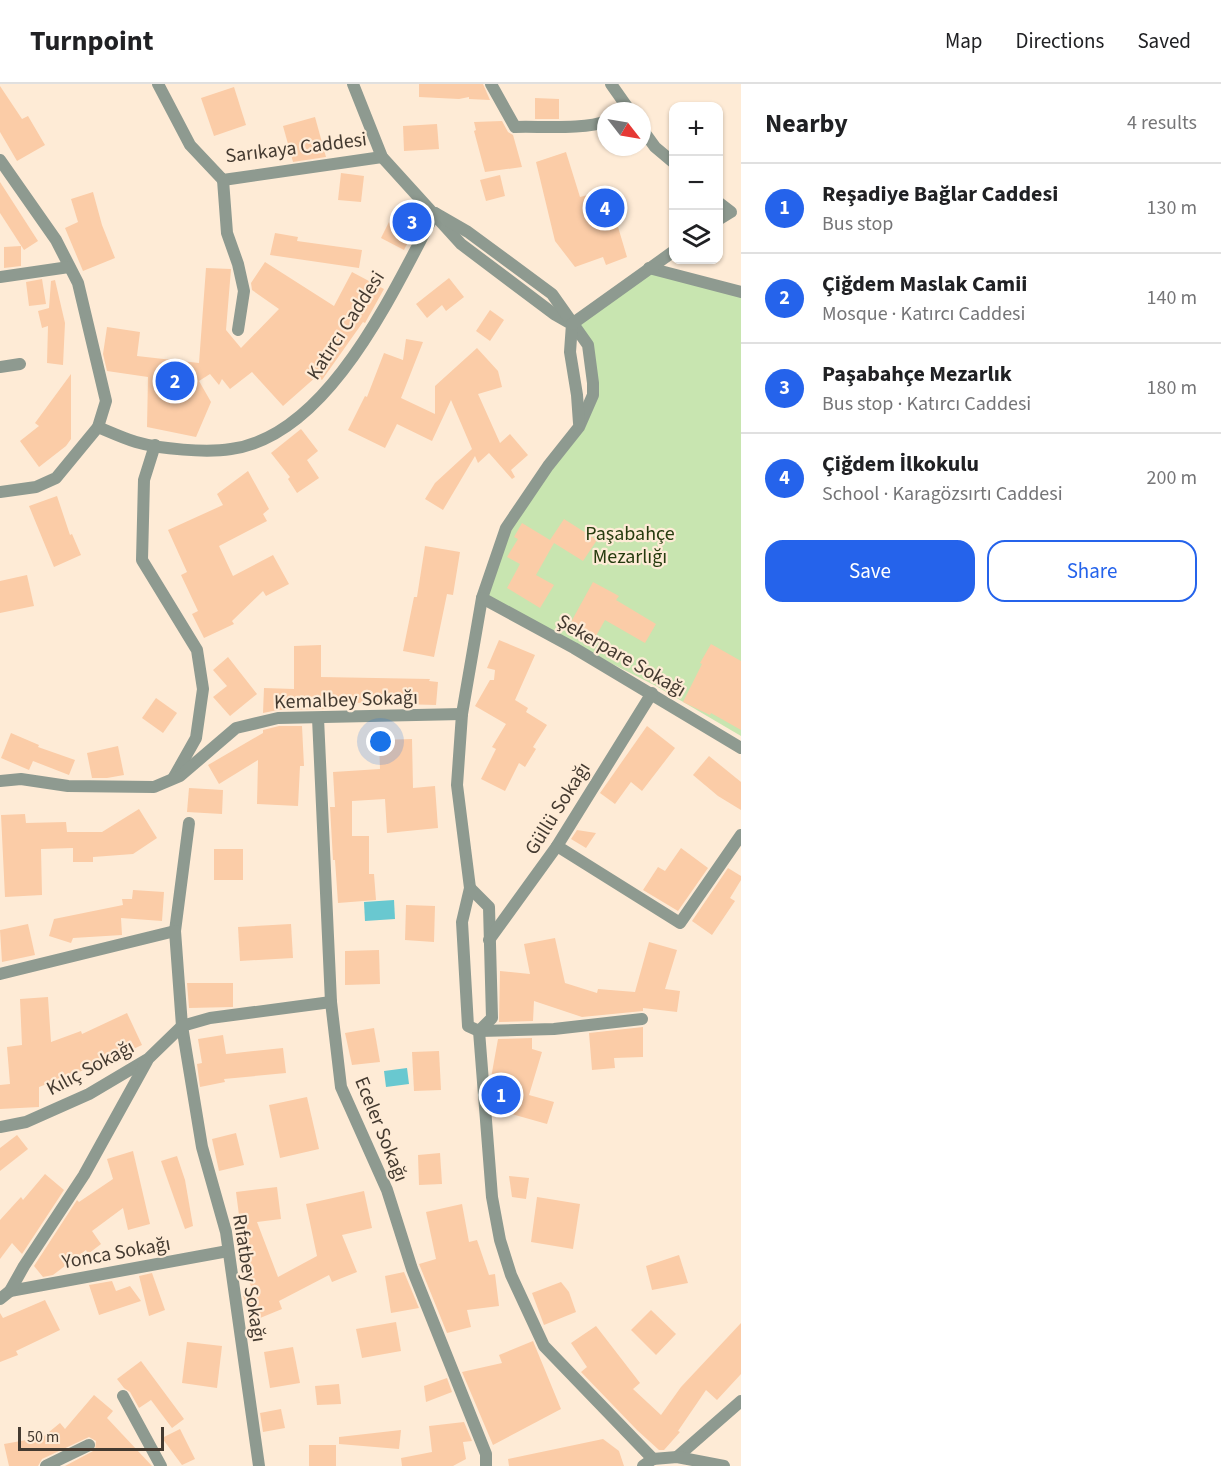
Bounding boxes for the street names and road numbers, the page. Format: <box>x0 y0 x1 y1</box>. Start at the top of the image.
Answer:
street label: Sarıkaya Caddesi <box>224 125 368 171</box>
street label: Katırcı Caddesi <box>300 266 392 386</box>
street label: Şekerpare Sokağı <box>552 608 691 704</box>
street label: Kemalbey Sokağı <box>274 683 418 717</box>
street label: Güllü Sokağı <box>518 757 597 860</box>
street label: Kılıç Sokağı <box>42 1033 139 1103</box>
street label: Eceler Sokağı <box>347 1073 415 1186</box>
street label: Rıfatbey Sokağı <box>225 1212 273 1344</box>
street label: Yonca Sokağı <box>59 1230 173 1276</box>

